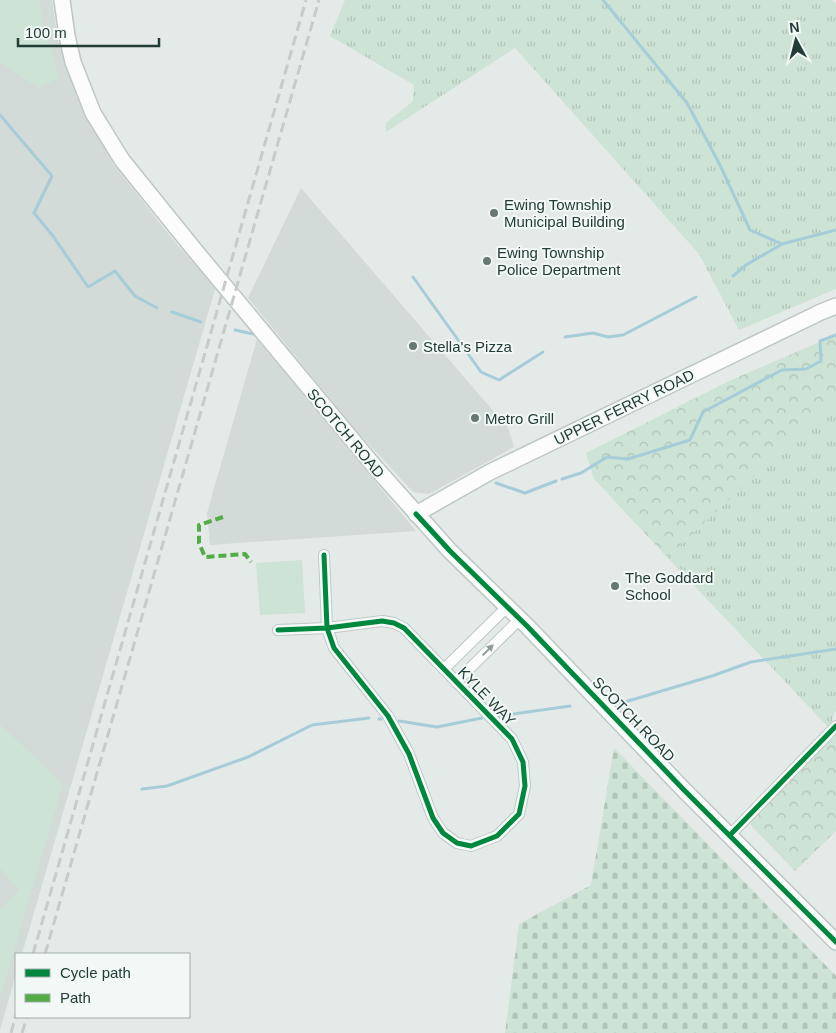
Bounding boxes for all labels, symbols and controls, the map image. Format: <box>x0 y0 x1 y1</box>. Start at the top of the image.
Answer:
scale bar <box>18 15 159 47</box>
north arrow <box>771 15 821 65</box>
text: N <box>788 19 800 36</box>
text: 100 m <box>25 24 67 41</box>
place label: Ewing Township Municipal Building <box>504 196 625 230</box>
marker: Ewing Township Municipal Building <box>488 207 500 219</box>
place label: Ewing Township Police Department <box>497 244 621 278</box>
marker: Ewing Township Police Department <box>481 255 493 267</box>
place label: Stella's Pizza <box>423 338 512 355</box>
marker: Stella's Pizza <box>407 340 419 352</box>
street label: UPPER FERRY ROAD <box>551 366 697 448</box>
street label: SCOTCH ROAD <box>304 385 388 481</box>
place label: Metro Grill <box>485 410 554 427</box>
marker: Metro Grill <box>469 412 481 424</box>
place label: The Goddard School <box>625 569 713 603</box>
marker: The Goddard School <box>609 580 621 592</box>
one-way arrow <box>482 644 494 656</box>
street label: KYLE WAY <box>455 663 519 729</box>
street label: SCOTCH ROAD <box>589 673 679 765</box>
legend <box>15 953 190 1018</box>
text: Cycle path <box>60 964 131 981</box>
text: Path <box>60 989 91 1006</box>

